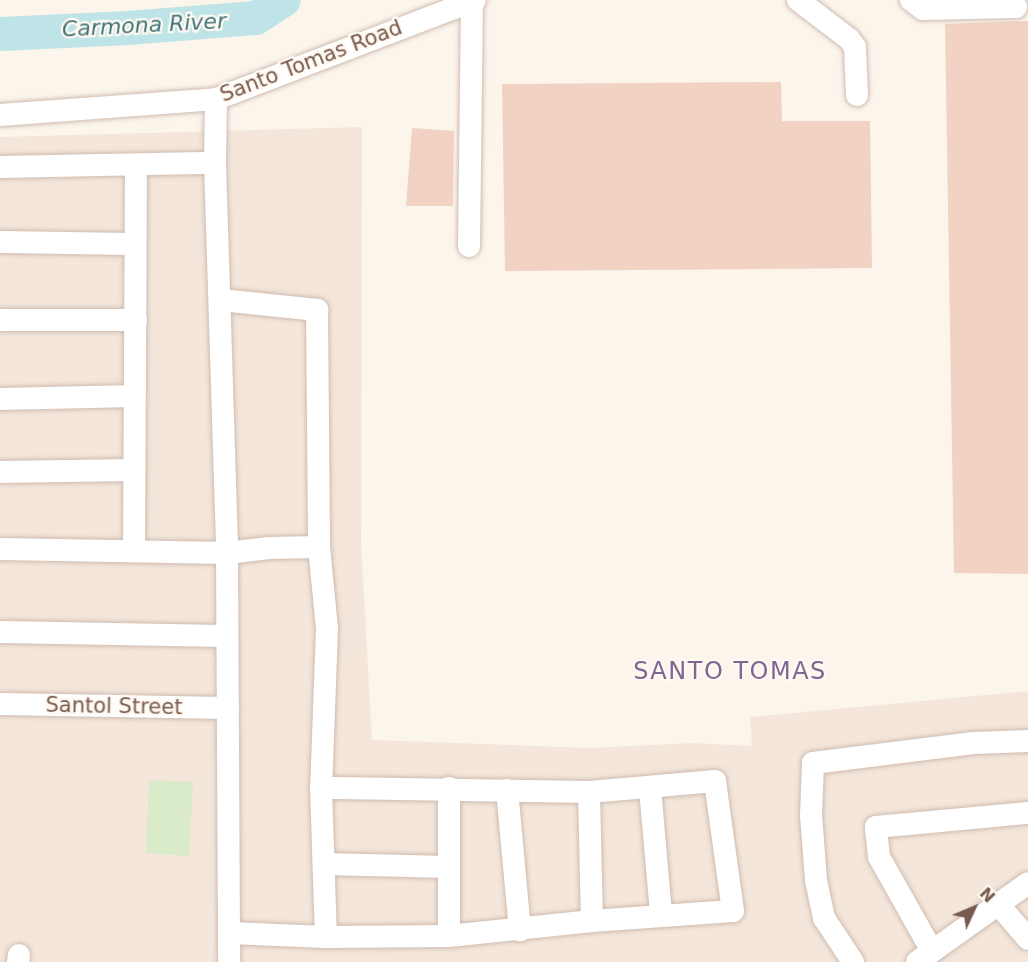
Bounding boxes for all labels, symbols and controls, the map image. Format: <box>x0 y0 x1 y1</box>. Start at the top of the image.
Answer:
water label: Carmona River <box>61 8 227 42</box>
street label: Santo Tomas Road <box>216 15 406 107</box>
district label: SANTO TOMAS <box>633 658 827 686</box>
street label: Santol Street <box>45 692 183 720</box>
north arrow <box>944 878 1004 938</box>
text: N <box>976 884 999 907</box>

